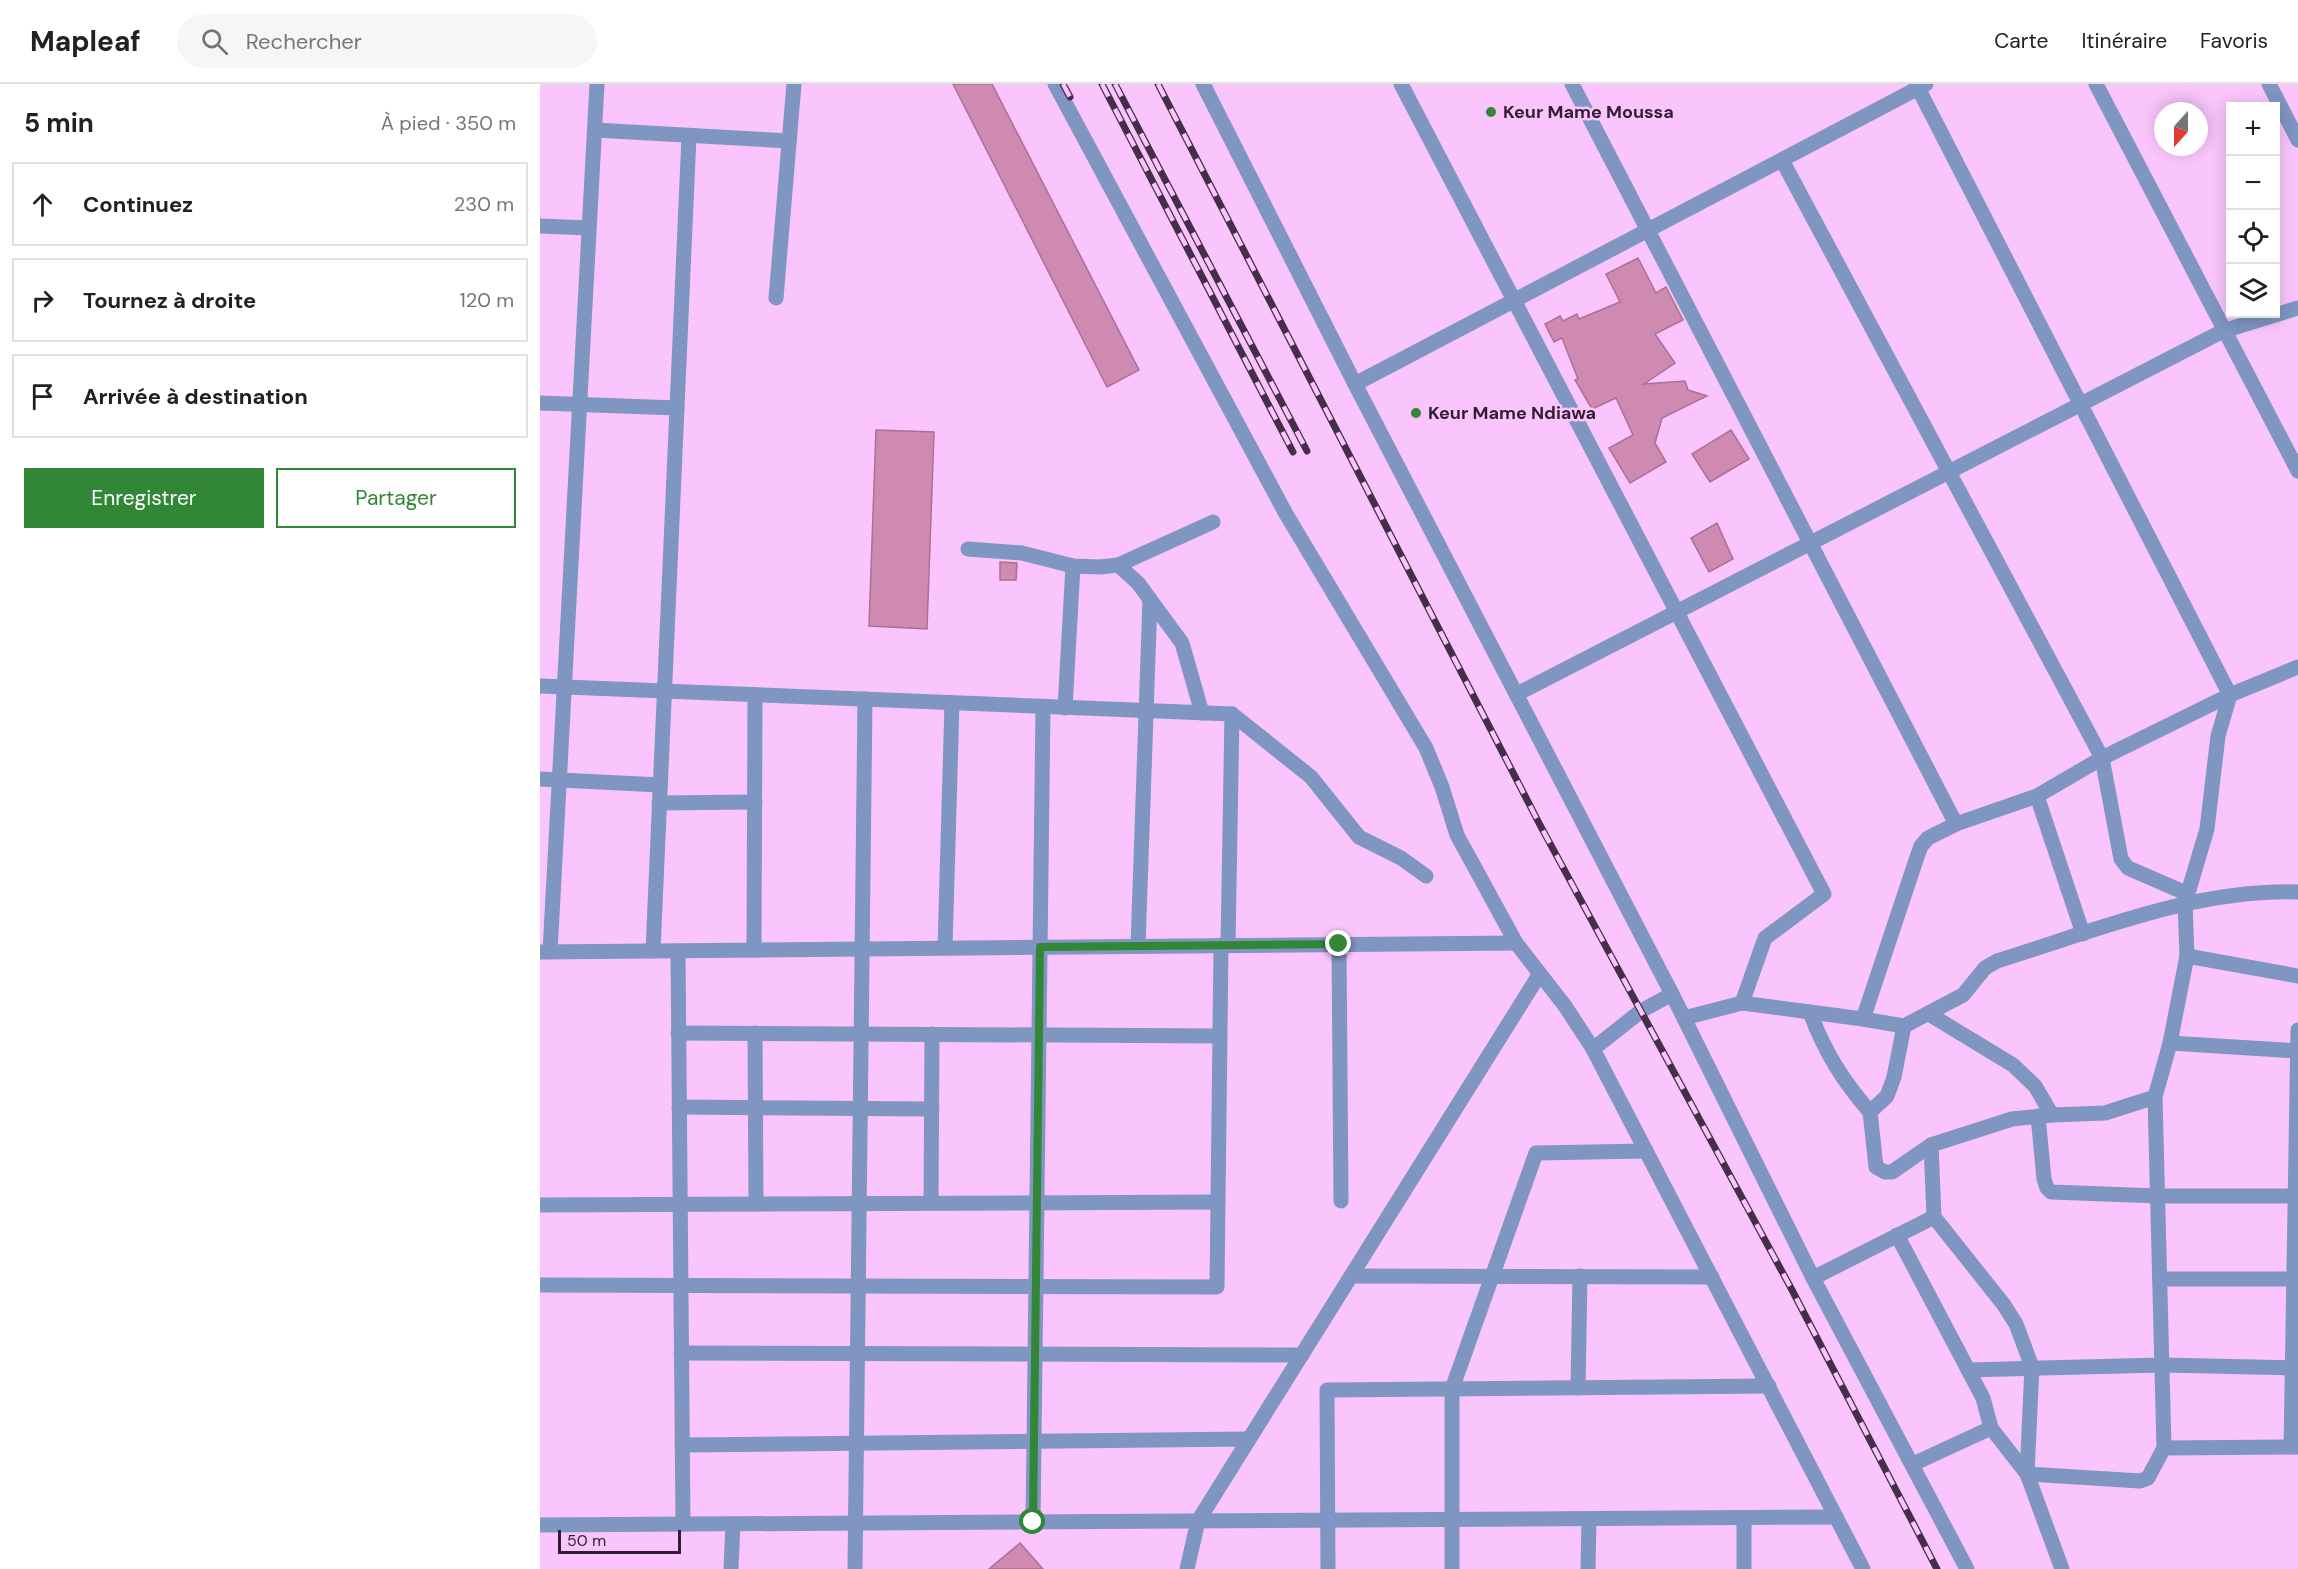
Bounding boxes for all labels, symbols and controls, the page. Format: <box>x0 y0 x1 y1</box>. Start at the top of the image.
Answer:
search box <box>177 14 597 68</box>
text: Mapleaf <box>30 23 141 60</box>
icon: search <box>198 25 231 58</box>
text: Rechercher <box>246 27 362 56</box>
text: Carte <box>1994 27 2048 55</box>
text: Itinéraire <box>2081 27 2167 55</box>
text: Favoris <box>2200 27 2268 55</box>
place label: Keur Mame Moussa <box>1503 100 1674 124</box>
north arrow <box>2154 102 2208 156</box>
map controls <box>2226 102 2280 318</box>
button: + <box>2226 102 2280 156</box>
marker: Keur Mame Moussa <box>1484 105 1498 119</box>
text: 5 min <box>24 106 94 140</box>
text: À pied · 350 m <box>381 110 516 136</box>
button: − <box>2226 156 2280 210</box>
icon: ahead <box>26 188 59 221</box>
text: Continuez <box>83 190 193 219</box>
text: 230 m <box>454 191 514 217</box>
button: locate <box>2226 210 2280 264</box>
button: layers <box>2226 264 2280 318</box>
icon: right <box>26 284 59 317</box>
text: Tournez à droite <box>83 286 256 315</box>
text: 120 m <box>460 287 514 313</box>
icon: arrive <box>26 380 59 413</box>
text: Arrivée à destination <box>83 382 308 411</box>
place label: Keur Mame Ndiawa <box>1428 401 1596 425</box>
marker: Keur Mame Ndiawa <box>1409 406 1423 420</box>
button: Enregistrer <box>24 468 264 528</box>
button: Partager <box>276 468 516 528</box>
route end <box>1325 930 1351 956</box>
route start <box>1019 1508 1045 1534</box>
scale bar <box>558 1527 681 1554</box>
text: 50 m <box>567 1530 606 1551</box>

